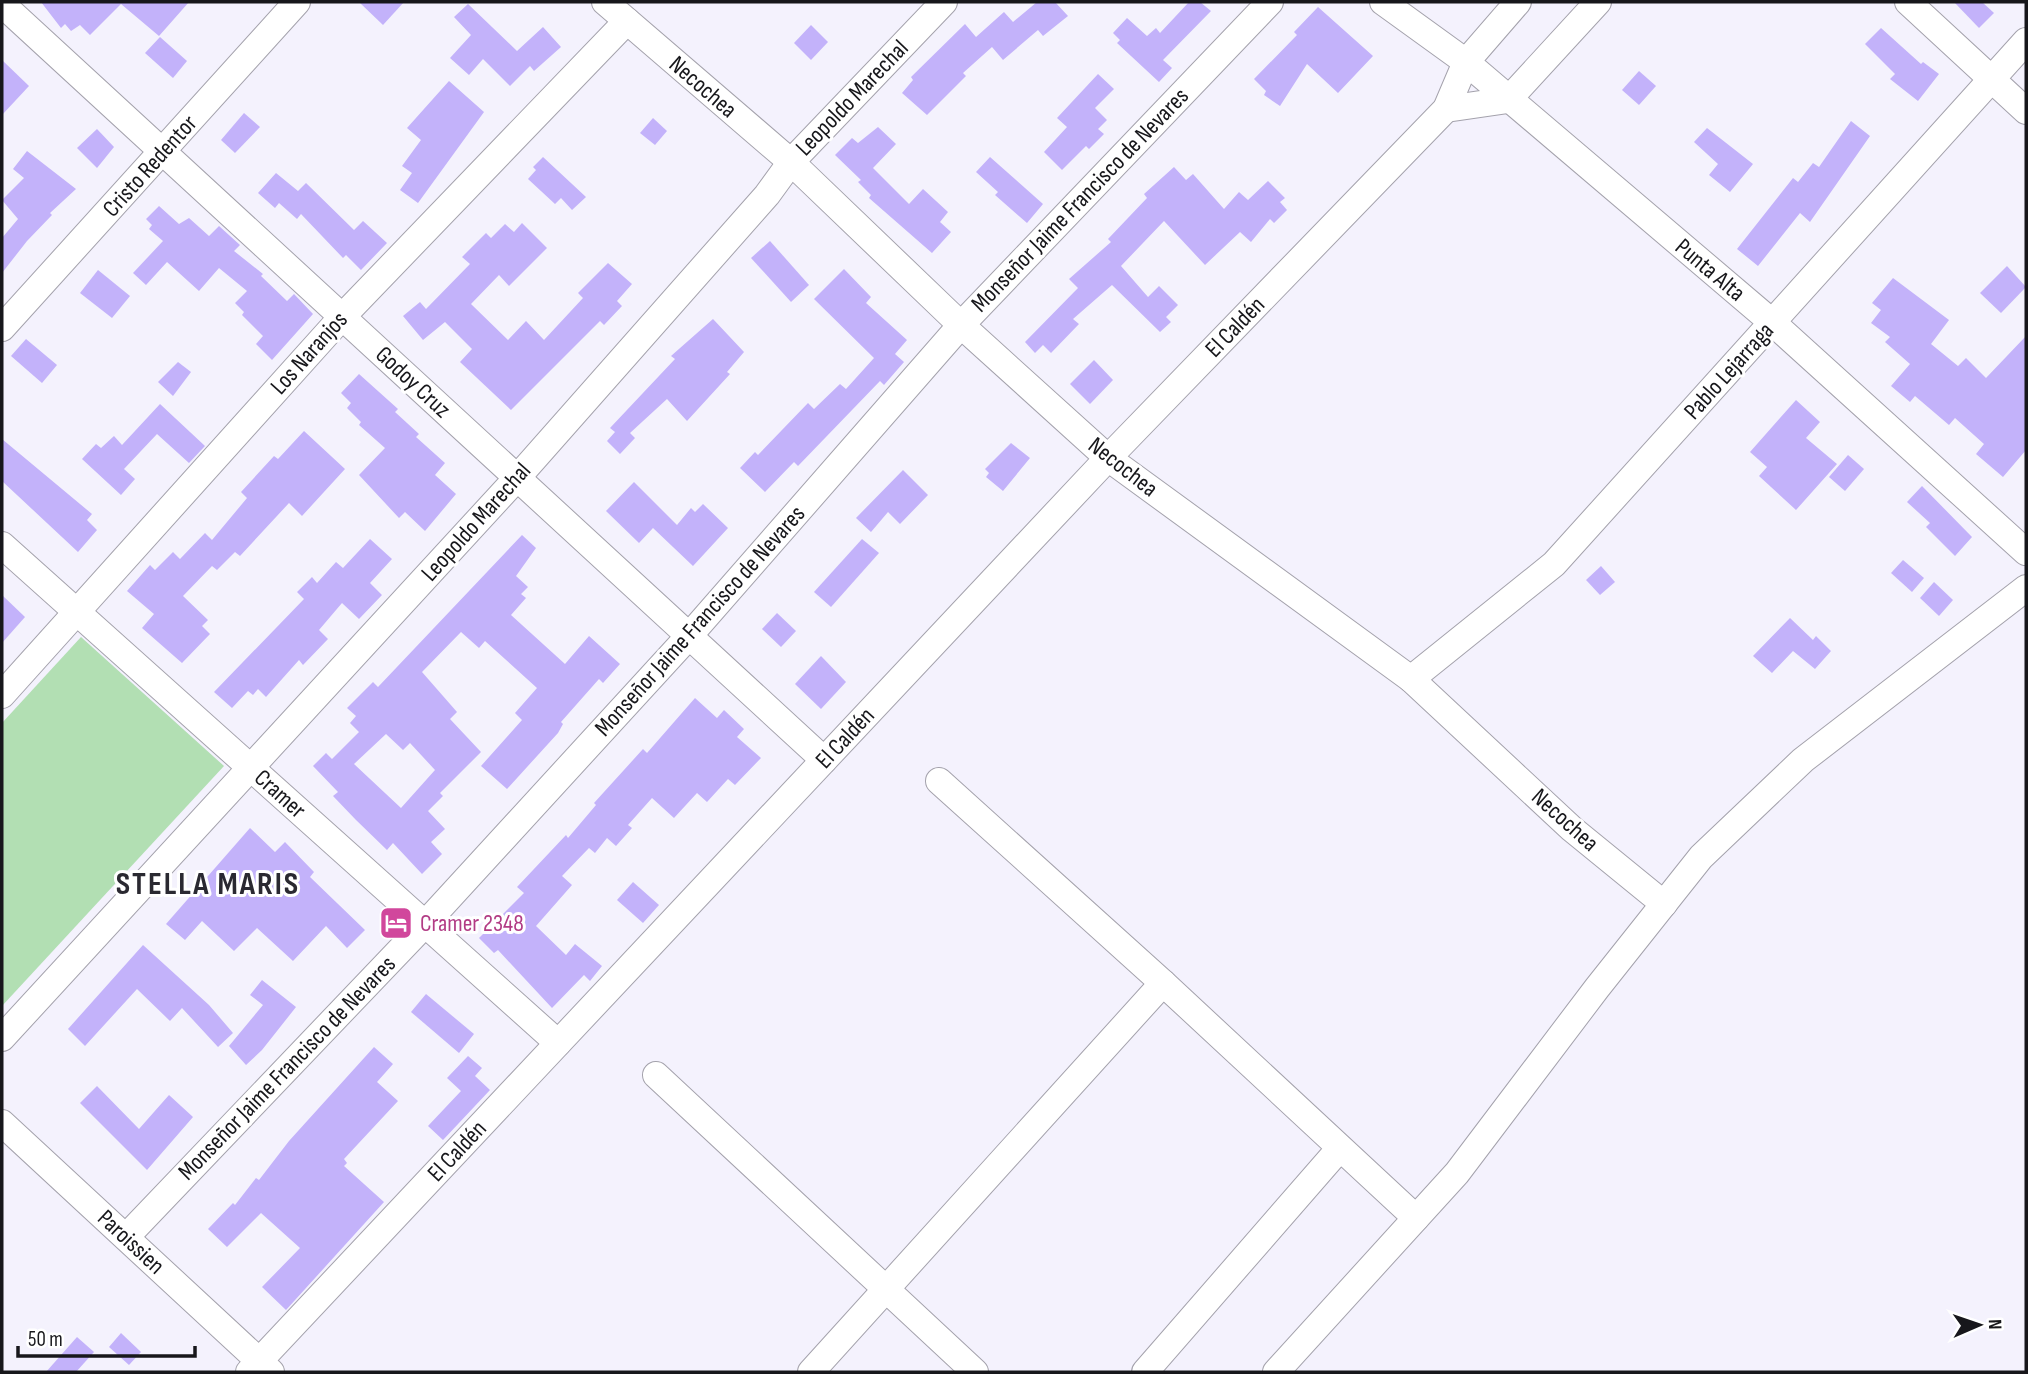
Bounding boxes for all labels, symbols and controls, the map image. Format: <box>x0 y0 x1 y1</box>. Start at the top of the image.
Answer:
street label: Leopoldo Marechal <box>790 34 914 162</box>
street label: Necochea <box>663 50 743 124</box>
street label: Monseñor Jaime Francisco de Nevares <box>965 82 1195 318</box>
street label: Cristo Redentor <box>97 109 203 223</box>
street label: Punta Alta <box>1669 232 1751 308</box>
street label: El Caldén <box>1199 291 1271 363</box>
street label: Los Naranjos <box>264 306 354 400</box>
street label: Pablo Lejarraga <box>1678 317 1780 425</box>
street label: Godoy Cruz <box>369 340 457 424</box>
street label: Necochea <box>1083 431 1163 503</box>
street label: Leopoldo Marechal <box>415 457 537 587</box>
street label: Monseñor Jaime Francisco de Nevares <box>589 500 811 742</box>
street label: El Caldén <box>809 701 881 775</box>
street label: Cramer <box>248 763 312 825</box>
street label: Necochea <box>1526 782 1604 858</box>
district label: STELLA MARIS <box>116 865 300 904</box>
hotel icon: Cramer 2348 <box>377 904 415 942</box>
place label: Cramer 2348 <box>420 909 524 938</box>
street label: Monseñor Jaime Francisco de Nevares <box>172 950 402 1186</box>
street label: El Caldén <box>421 1114 493 1188</box>
street label: Paroissien <box>91 1204 171 1280</box>
north arrow <box>1944 1290 2014 1360</box>
scale bar <box>18 1314 194 1358</box>
text: N <box>1983 1319 2006 1330</box>
text: 50 m <box>28 1327 63 1352</box>

